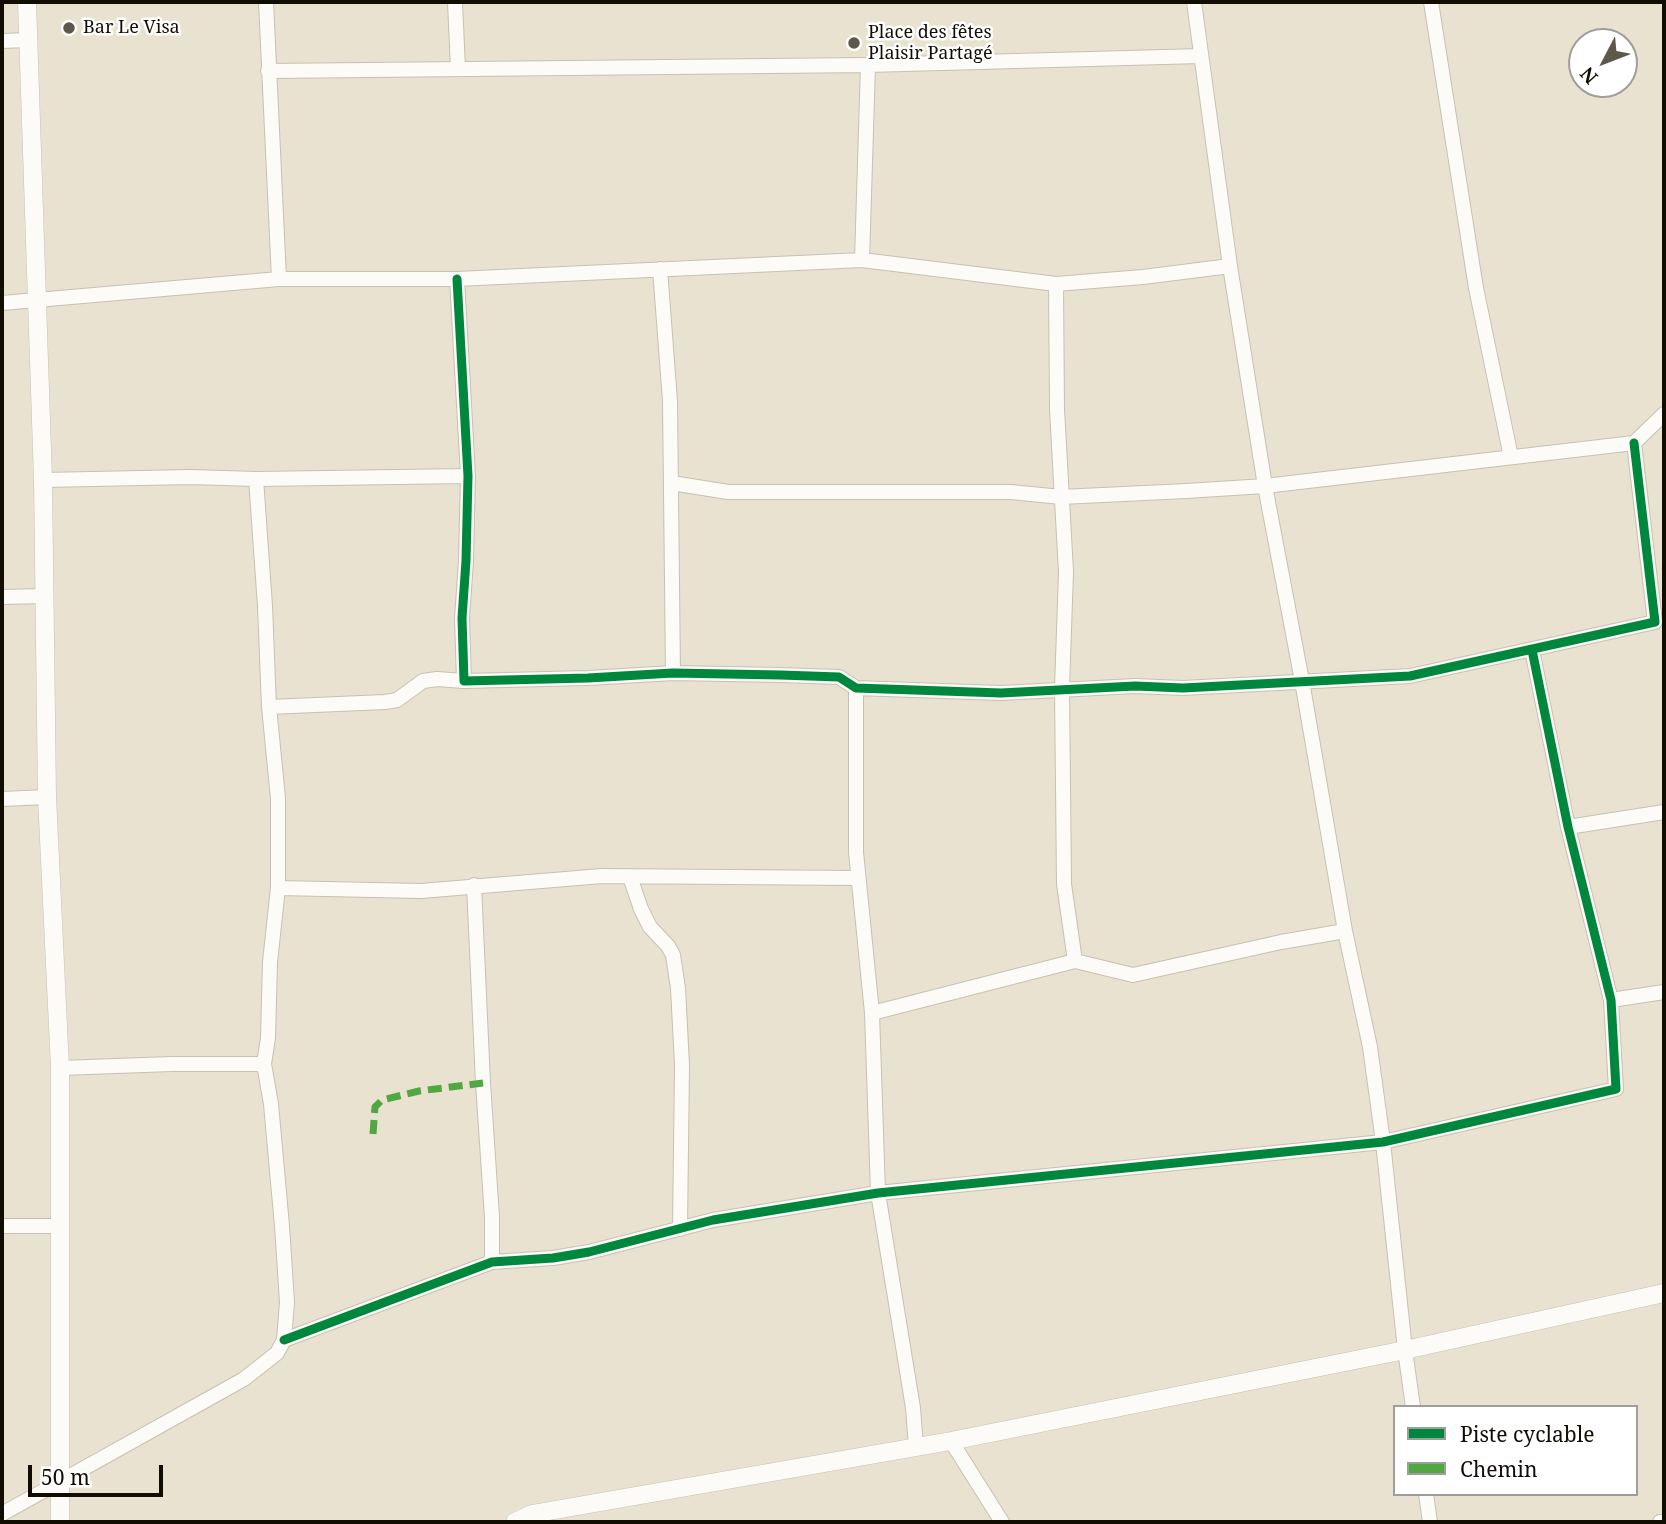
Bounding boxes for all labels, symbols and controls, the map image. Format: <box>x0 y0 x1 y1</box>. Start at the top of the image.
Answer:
place label: Bar Le Visa <box>83 17 180 39</box>
marker: Bar Le Visa <box>61 20 77 36</box>
place label: Place des fêtes Plaisir Partagé <box>868 22 993 64</box>
north arrow <box>1568 28 1638 98</box>
marker: Place des fêtes Plaisir Partagé <box>846 35 862 51</box>
text: N <box>1574 61 1604 90</box>
legend <box>1393 1405 1638 1496</box>
text: Piste cyclable <box>1460 1420 1594 1448</box>
scale bar <box>32 1450 166 1494</box>
text: Chemin <box>1460 1455 1538 1483</box>
text: 50 m <box>41 1463 90 1491</box>

